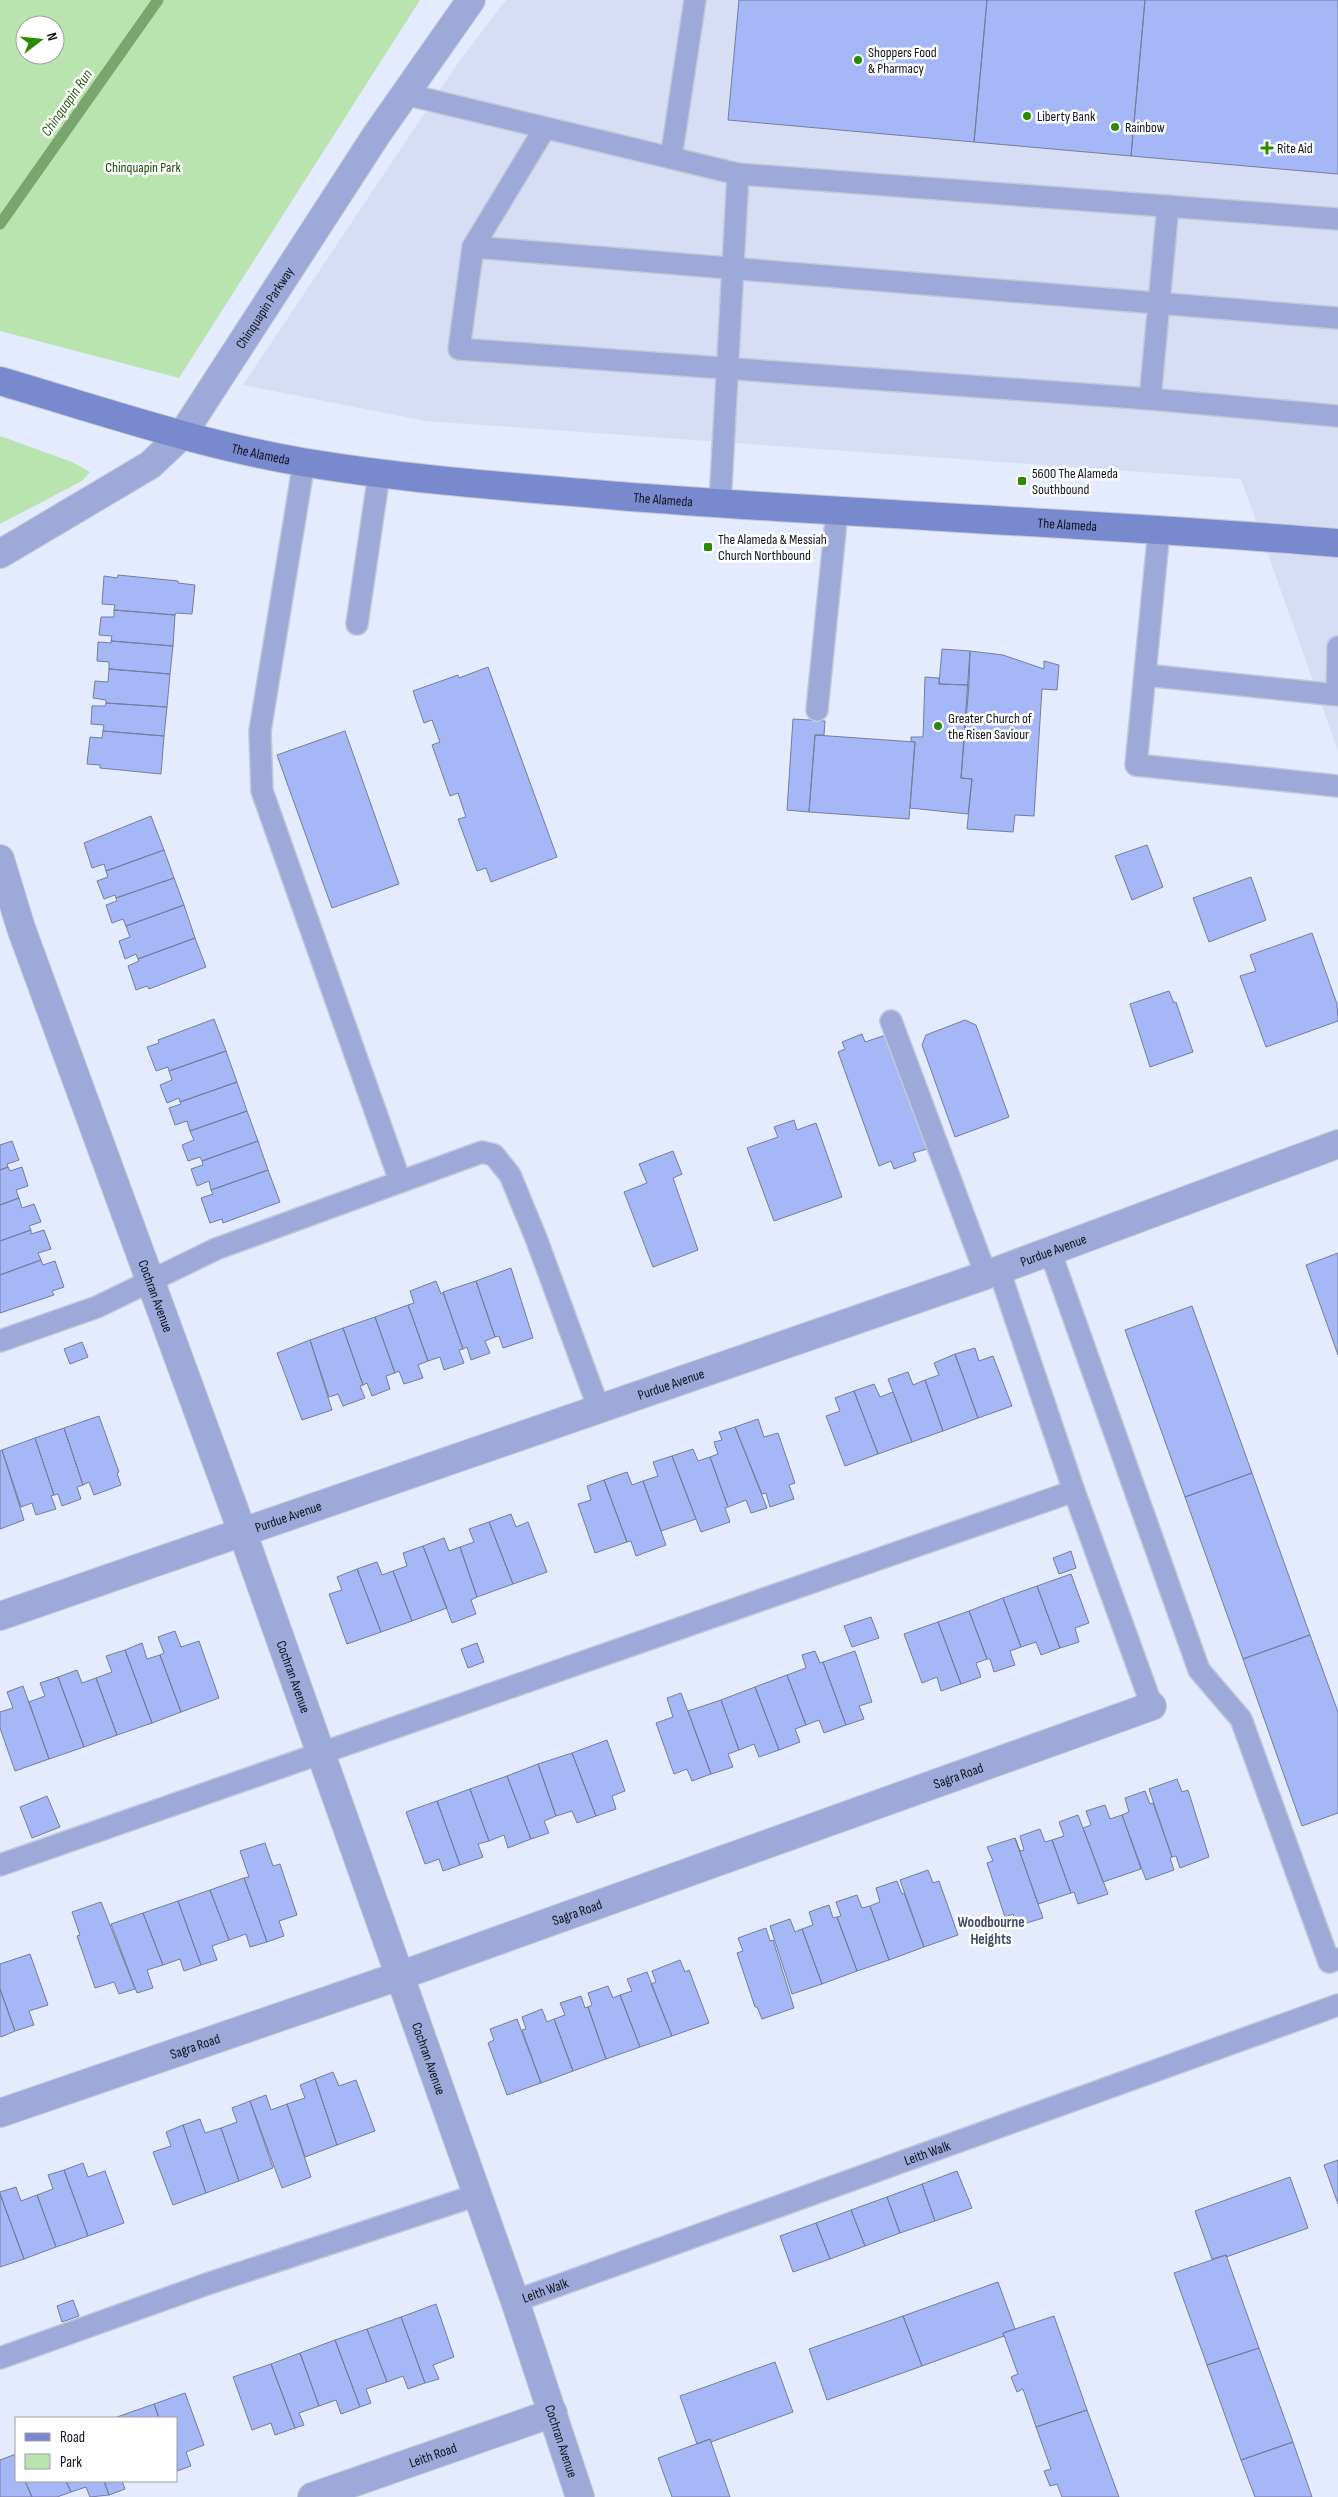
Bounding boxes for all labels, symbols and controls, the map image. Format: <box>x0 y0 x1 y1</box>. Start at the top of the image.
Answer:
north arrow <box>15 15 65 65</box>
text: N <box>43 31 61 42</box>
place label: Shoppers Food & Pharmacy <box>868 44 937 77</box>
marker: Shoppers Food & Pharmacy <box>852 54 864 66</box>
water label: Chinquapin Run <box>37 66 97 140</box>
place label: Liberty Bank <box>1037 108 1096 125</box>
marker: Liberty Bank <box>1021 110 1033 122</box>
place label: Rainbow <box>1125 119 1165 136</box>
marker: Rainbow <box>1109 121 1121 133</box>
place label: Rite Aid <box>1277 140 1313 157</box>
marker: Rite Aid <box>1261 142 1273 154</box>
park label: Chinquapin Park <box>105 159 181 176</box>
street label: Chinquapin Parkway <box>232 263 298 352</box>
street label: The Alameda <box>230 439 292 468</box>
place label: 5600 The Alameda Southbound <box>1032 465 1118 498</box>
marker: 5600 The Alameda Southbound <box>1016 475 1028 487</box>
street label: The Alameda <box>633 489 693 510</box>
street label: The Alameda <box>1037 514 1098 535</box>
place label: The Alameda & Messiah Church Northbound <box>718 531 827 564</box>
marker: The Alameda & Messiah Church Northbound <box>702 541 714 553</box>
place label: Greater Church of the Risen Saviour <box>948 710 1033 743</box>
marker: Greater Church of the Risen Saviour <box>932 720 944 732</box>
street label: Purdue Avenue <box>1018 1230 1089 1270</box>
street label: Cochran Avenue <box>135 1257 177 1334</box>
street label: Purdue Avenue <box>635 1365 707 1403</box>
street label: Purdue Avenue <box>253 1497 324 1536</box>
street label: Cochran Avenue <box>273 1638 314 1715</box>
street label: Sagra Road <box>931 1759 986 1792</box>
street label: Sagra Road <box>550 1895 604 1929</box>
district label: Woodbourne Heights <box>957 1913 1025 1949</box>
street label: Cochran Avenue <box>408 2020 450 2097</box>
street label: Sagra Road <box>168 2030 222 2063</box>
street label: Leith Walk <box>902 2136 953 2169</box>
street label: Leith Walk <box>520 2274 571 2306</box>
street label: Cochran Avenue <box>541 2403 581 2480</box>
legend <box>15 2417 178 2482</box>
text: Road <box>60 2428 85 2447</box>
street label: Leith Road <box>407 2439 459 2471</box>
text: Park <box>60 2453 82 2472</box>

